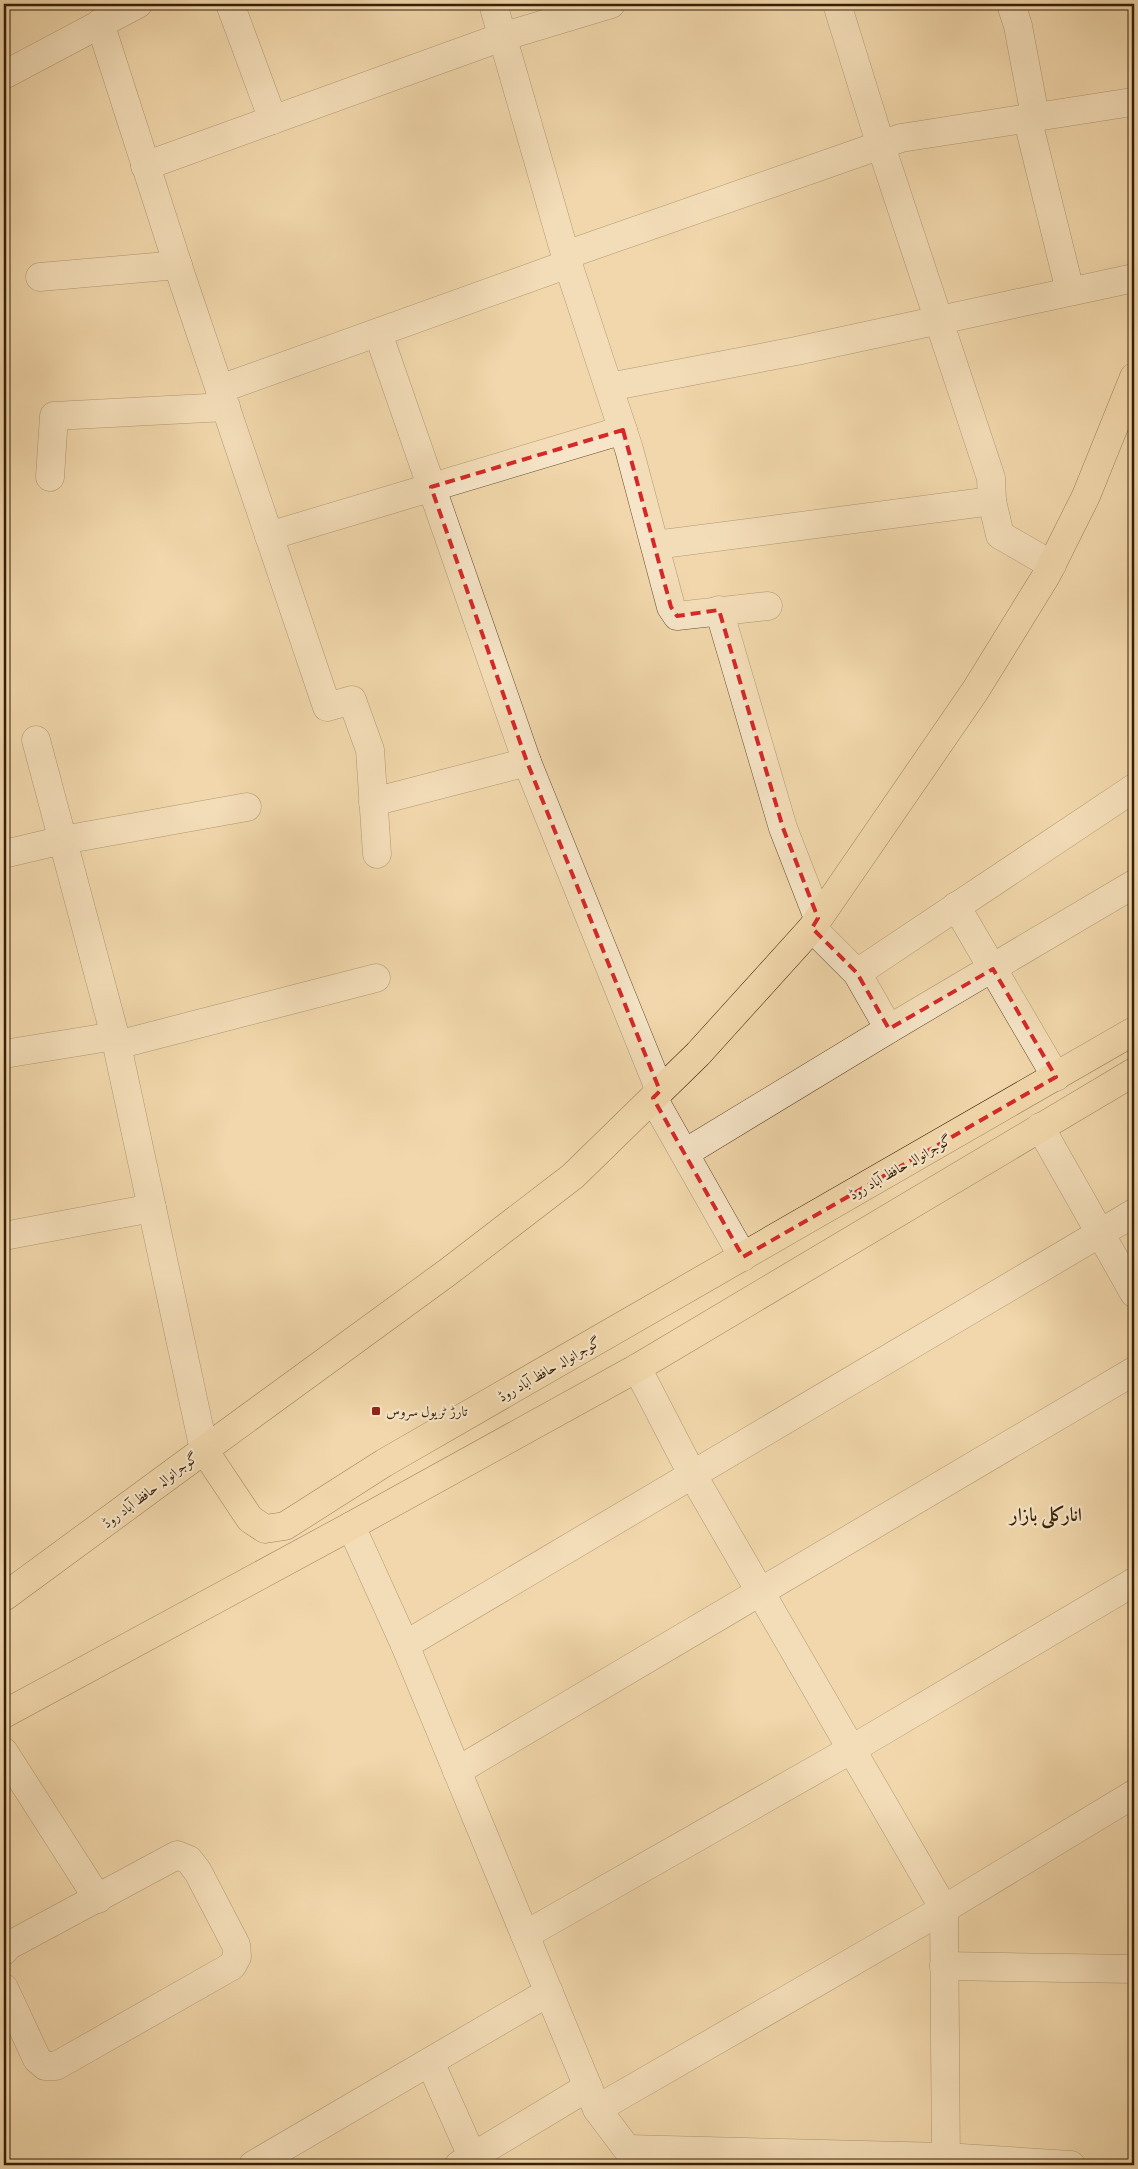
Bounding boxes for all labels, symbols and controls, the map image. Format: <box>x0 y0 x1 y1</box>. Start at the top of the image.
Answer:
street label: گوجرانوالہ حافظ آباد روڈ <box>846 1131 955 1204</box>
street label: گوجرانوالہ حافظ آباد روڈ <box>495 1333 604 1406</box>
place label: تارڑ ٹریول سروس <box>386 1403 468 1421</box>
marker: تارڑ ٹریول سروس <box>370 1405 382 1417</box>
street label: گوجرانوالہ حافظ آباد روڈ <box>99 1449 202 1532</box>
district label: انارکلی بازار <box>1008 1504 1082 1530</box>

